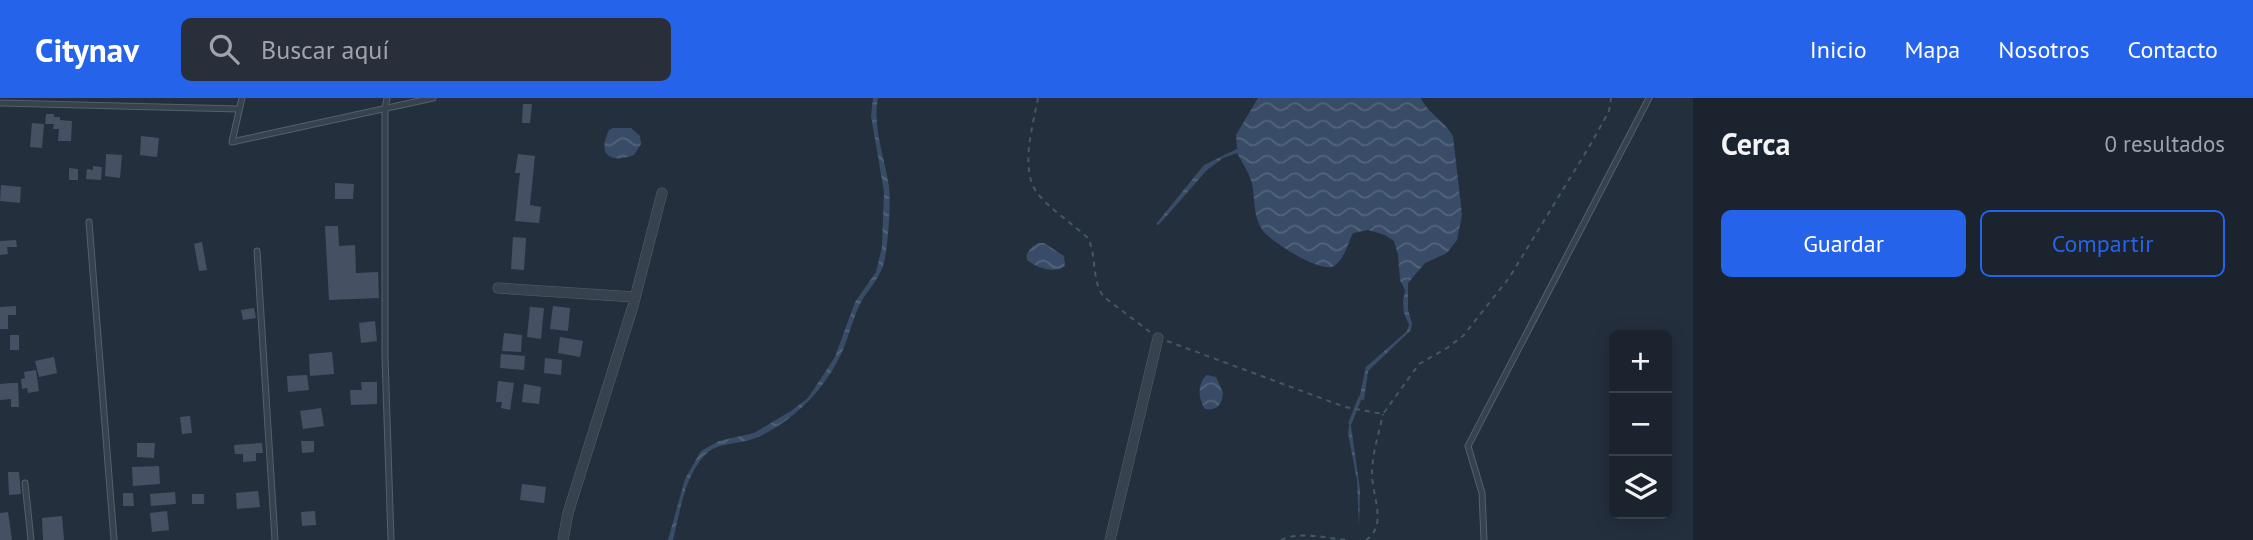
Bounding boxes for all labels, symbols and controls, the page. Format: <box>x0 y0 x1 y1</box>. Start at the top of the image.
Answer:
search box <box>181 18 671 81</box>
text: Citynav <box>35 28 139 71</box>
icon: search <box>205 30 243 68</box>
text: Buscar aquí <box>261 33 389 66</box>
text: Inicio <box>1810 34 1867 65</box>
text: Mapa <box>1905 34 1960 65</box>
text: Nosotros <box>1998 34 2090 65</box>
text: Contacto <box>2128 34 2218 65</box>
text: Cerca <box>1721 124 1790 163</box>
text: 0 resultados <box>2104 129 2225 158</box>
button: Guardar <box>1721 210 1966 277</box>
button: Compartir <box>1980 210 2225 277</box>
map controls <box>1609 330 1672 519</box>
button: + <box>1609 330 1672 393</box>
button: − <box>1609 393 1672 456</box>
button: layers <box>1609 456 1672 519</box>

